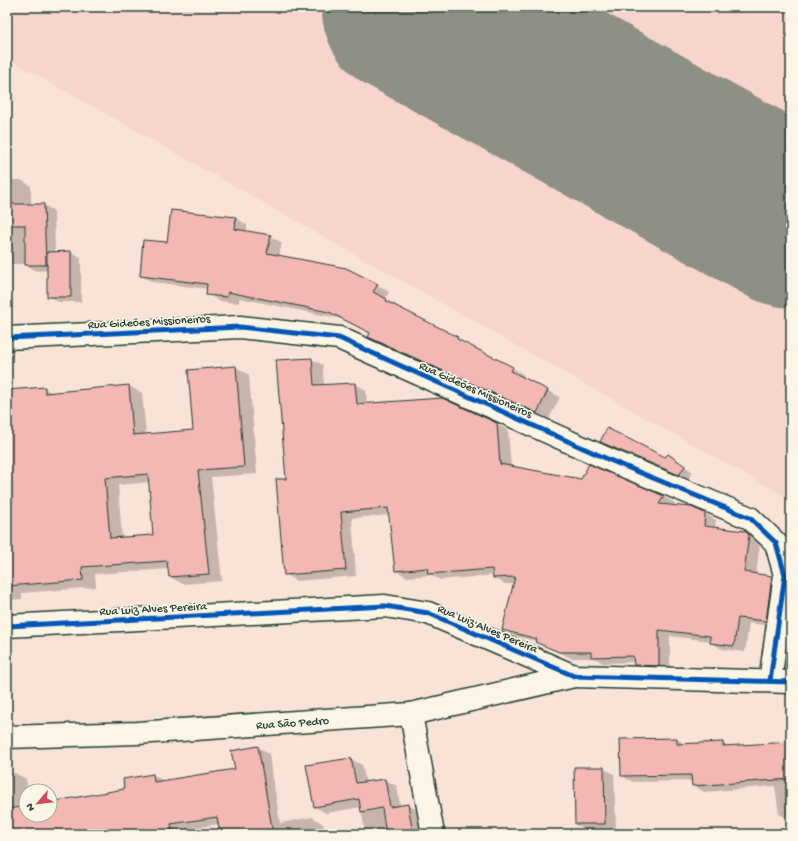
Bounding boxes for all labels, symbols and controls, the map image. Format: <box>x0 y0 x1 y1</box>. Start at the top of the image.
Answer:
street label: Rua Gideões Missioneiros <box>88 313 211 333</box>
street label: Rua Gideões Missioneiros <box>416 360 535 422</box>
street label: Rua Luiz Alves Pereira <box>99 600 207 620</box>
street label: Rua Luiz Alves Pereira <box>435 602 540 657</box>
street label: Rua São Pedro <box>256 715 330 734</box>
north arrow <box>18 783 58 823</box>
text: N <box>24 801 38 813</box>

